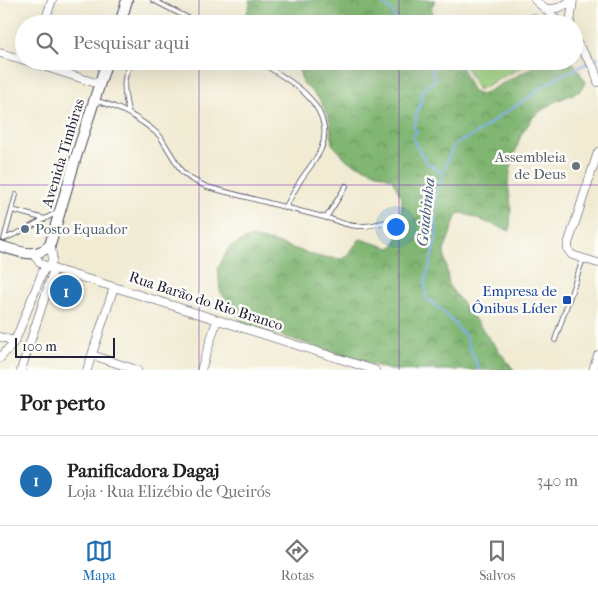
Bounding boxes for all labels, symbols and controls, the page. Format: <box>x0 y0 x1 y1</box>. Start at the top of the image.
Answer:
search box <box>15 15 583 70</box>
icon: search <box>33 29 61 57</box>
text: Pesquisar aqui <box>73 32 190 54</box>
street label: Avenida Timbiras <box>38 96 88 211</box>
place label: Assembleia de Deus <box>494 148 567 183</box>
marker: Assembleia de Deus <box>570 160 582 172</box>
water label: Goiabinha <box>412 177 439 247</box>
your location <box>383 214 409 240</box>
place label: Posto Equador <box>35 220 128 238</box>
marker: Posto Equador <box>19 223 31 235</box>
street label: Rua Barão do Rio Branco <box>127 268 286 335</box>
pin: 1 <box>50 272 82 310</box>
place label: Empresa de Ônibus Líder <box>472 282 558 317</box>
marker: Empresa de Ônibus Líder <box>561 294 573 306</box>
scale bar <box>15 335 115 358</box>
text: 100 m <box>22 338 57 355</box>
text: Por perto <box>20 391 105 415</box>
text: Panificadora Dagaj <box>67 460 219 482</box>
text: 1 <box>33 471 39 490</box>
text: 340 m <box>536 471 578 490</box>
text: Loja · Rua Elizébio de Queirós <box>67 482 271 501</box>
tab: Mapa <box>82 537 116 584</box>
tab: Rotas <box>281 537 314 584</box>
tab: Salvos <box>479 537 516 584</box>

